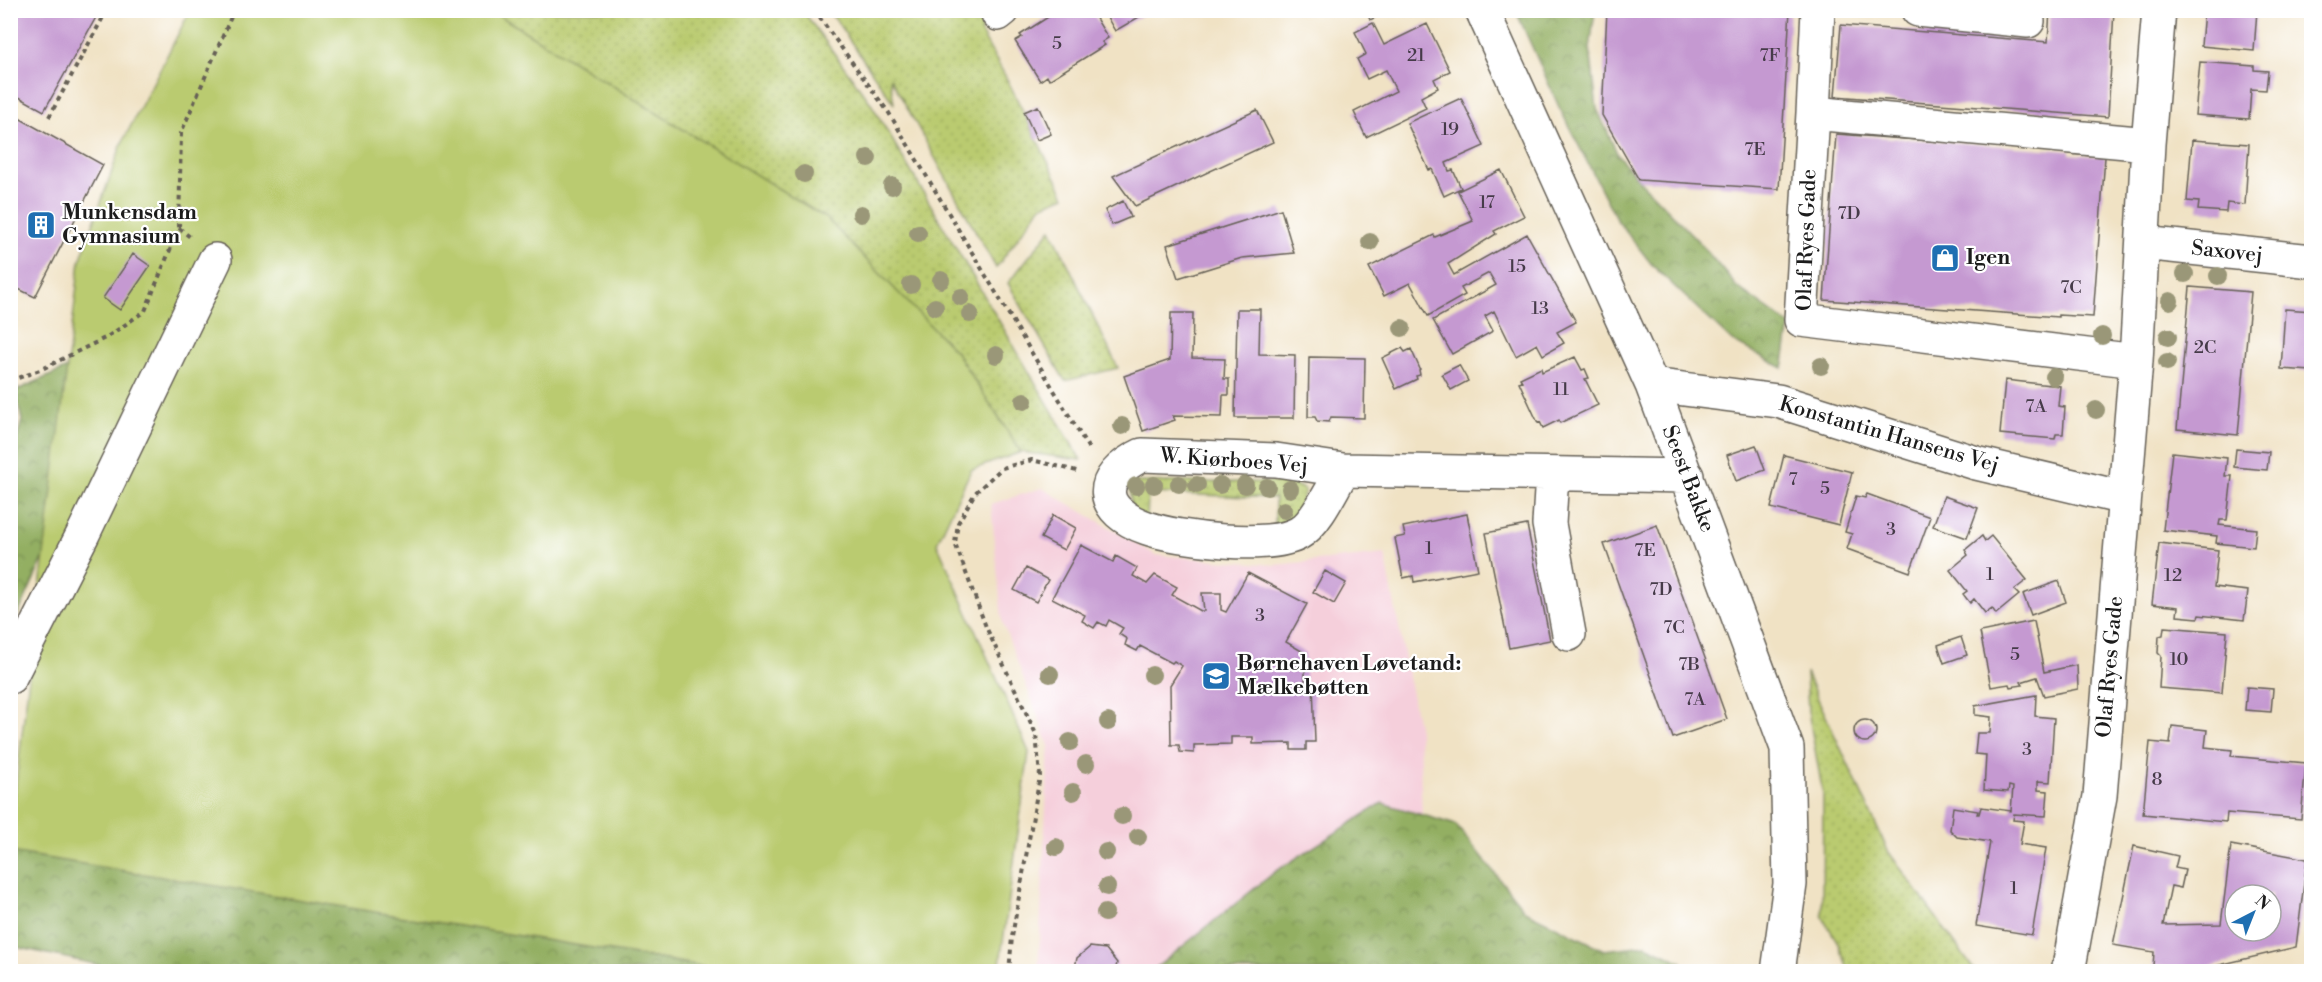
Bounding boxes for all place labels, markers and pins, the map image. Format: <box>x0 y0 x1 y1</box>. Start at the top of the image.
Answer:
place label: Munkensdam Gymnasium <box>62 200 197 250</box>
building icon: Munkensdam Gymnasium <box>25 209 57 241</box>
shop icon: Igen <box>1929 242 1961 274</box>
place label: Igen <box>1966 245 2010 271</box>
place label: Børnehaven Løvetand: Mælkebøtten <box>1237 651 1461 701</box>
school or university icon: Børnehaven Løvetand: Mælkebøtten <box>1200 660 1232 692</box>

